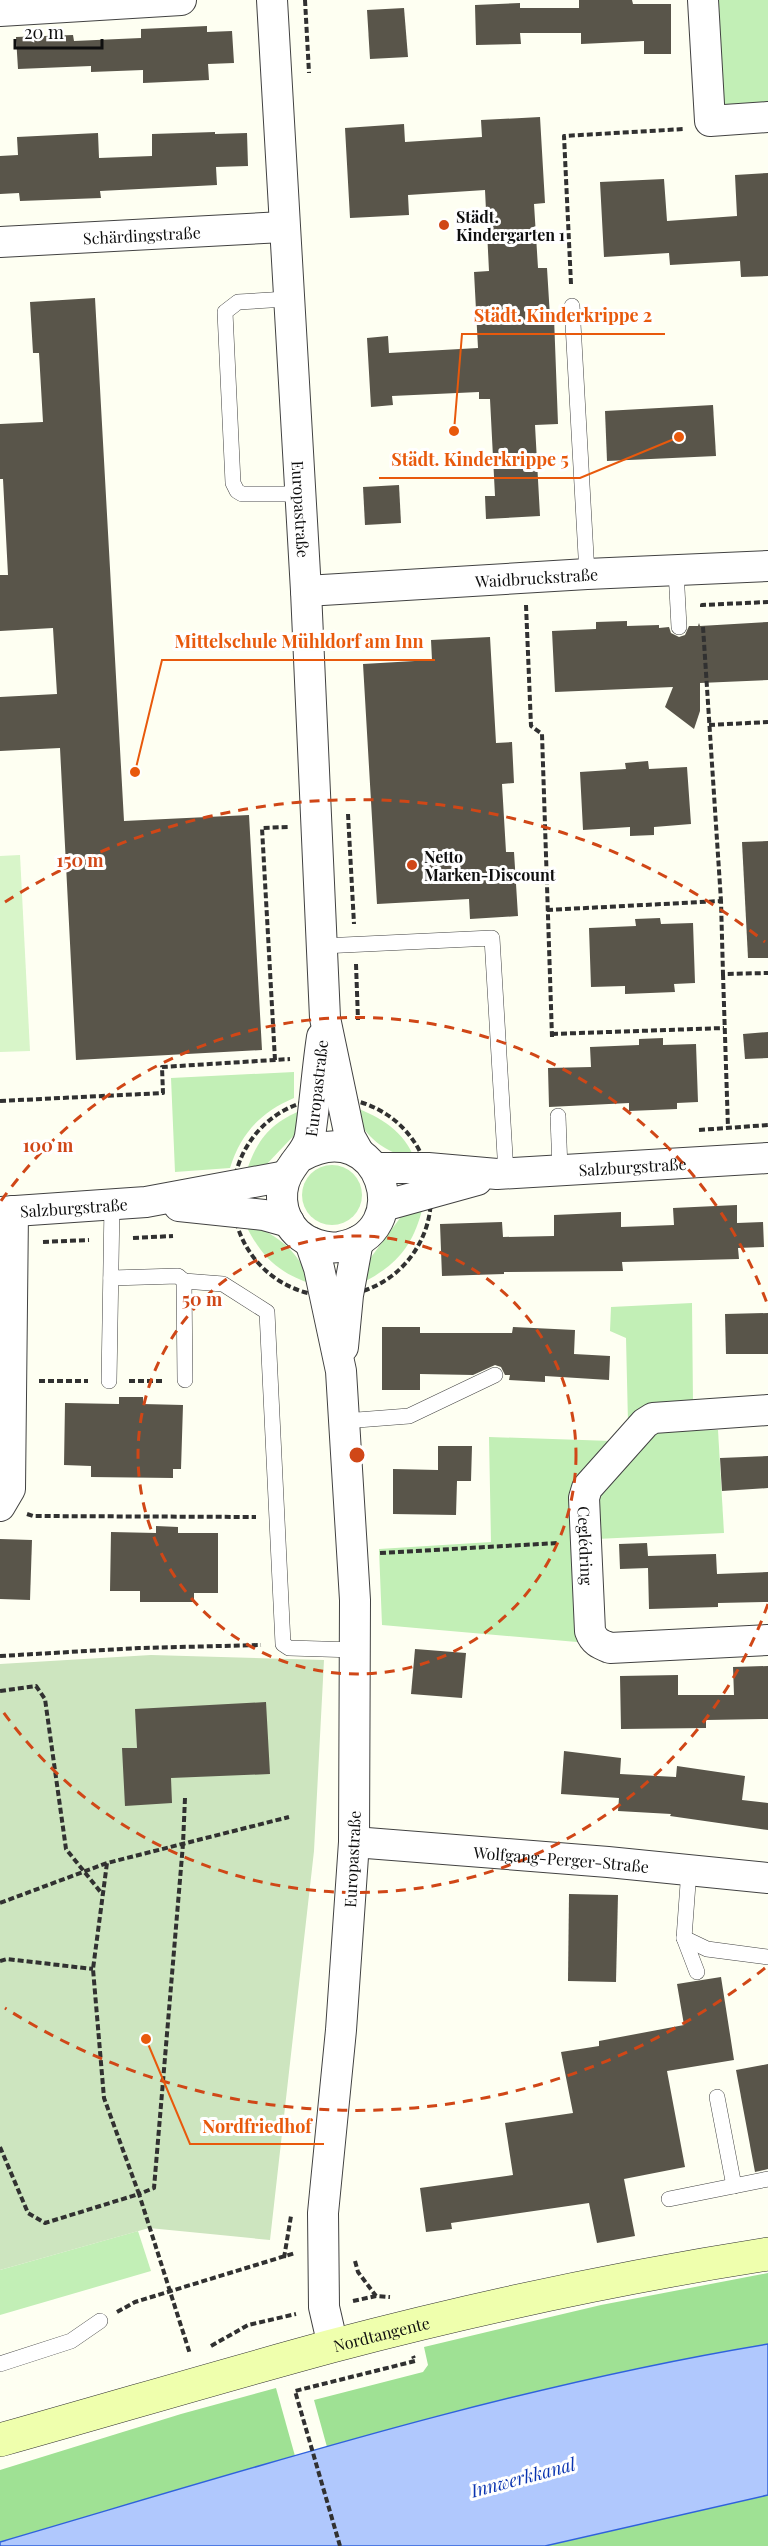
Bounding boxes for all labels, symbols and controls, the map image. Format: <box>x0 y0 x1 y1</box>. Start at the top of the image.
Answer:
scale bar <box>15 12 102 50</box>
text: 20 m <box>24 20 64 44</box>
place label: Städt. Kindergarten 1 <box>456 206 565 245</box>
marker: Städt. Kindergarten 1 <box>437 218 451 232</box>
street label: Schärdingstraße <box>82 221 201 248</box>
callout: Städt. Kinderkrippe 2 <box>462 298 665 334</box>
text: Städt. Kinderkrippe 2 <box>474 303 652 327</box>
callout: Städt. Kinderkrippe 5 <box>379 442 580 478</box>
text: Städt. Kinderkrippe 5 <box>391 447 569 471</box>
street label: Europastraße <box>288 460 315 558</box>
street label: Waidbruckstraße <box>474 563 598 591</box>
callout: Mittelschule Mühldorf am Inn <box>162 624 435 660</box>
text: Mittelschule Mühldorf am Inn <box>174 629 424 653</box>
place label: Netto Marken-Discount <box>424 846 556 885</box>
text: 150 m <box>56 848 104 872</box>
marker: Netto Marken-Discount <box>405 858 419 872</box>
street label: Europastraße <box>300 1038 332 1138</box>
text: 100 m <box>23 1133 74 1157</box>
street label: Salzburgstraße <box>578 1152 687 1180</box>
street label: Salzburgstraße <box>19 1193 128 1221</box>
text: 50 m <box>182 1287 223 1311</box>
centre of rings <box>347 1445 367 1465</box>
street label: Ceglédring <box>574 1506 598 1586</box>
street label: Europastraße <box>339 1810 365 1908</box>
street label: Wolfgang-Perger-Straße <box>472 1841 650 1877</box>
callout: Nordfriedhof <box>190 2108 324 2144</box>
text: Nordfriedhof <box>202 2114 313 2138</box>
street label: Nordtangente <box>331 2311 432 2356</box>
water label: Innwerkkanal <box>467 2451 579 2503</box>

